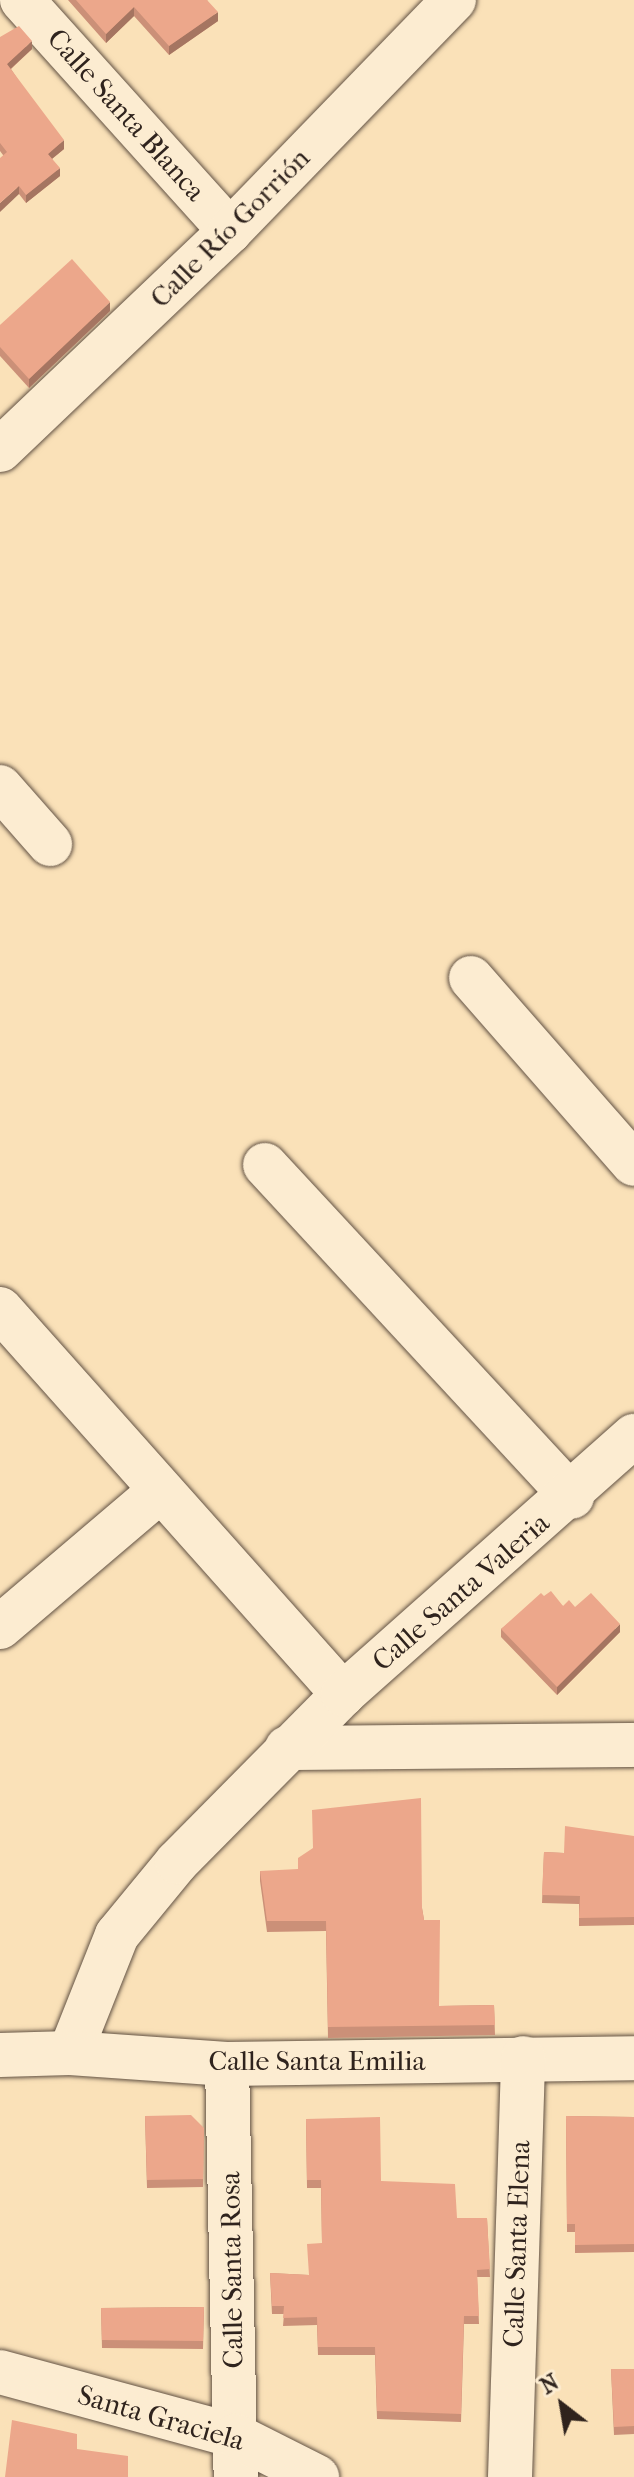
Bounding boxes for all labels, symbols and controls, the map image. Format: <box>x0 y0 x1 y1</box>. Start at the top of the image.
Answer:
street label: Calle Santa Blanca <box>40 22 212 208</box>
street label: Calle Río Gorrión <box>143 141 317 315</box>
street label: Calle Santa Valeria <box>366 1506 556 1678</box>
street label: Calle Santa Emilia <box>209 2044 425 2078</box>
street label: Calle Santa Elena <box>497 2140 537 2348</box>
street label: Calle Santa Rosa <box>213 2171 251 2369</box>
north arrow <box>522 2365 602 2445</box>
text: N <box>536 2369 563 2400</box>
street label: Santa Graciela <box>74 2378 248 2458</box>

